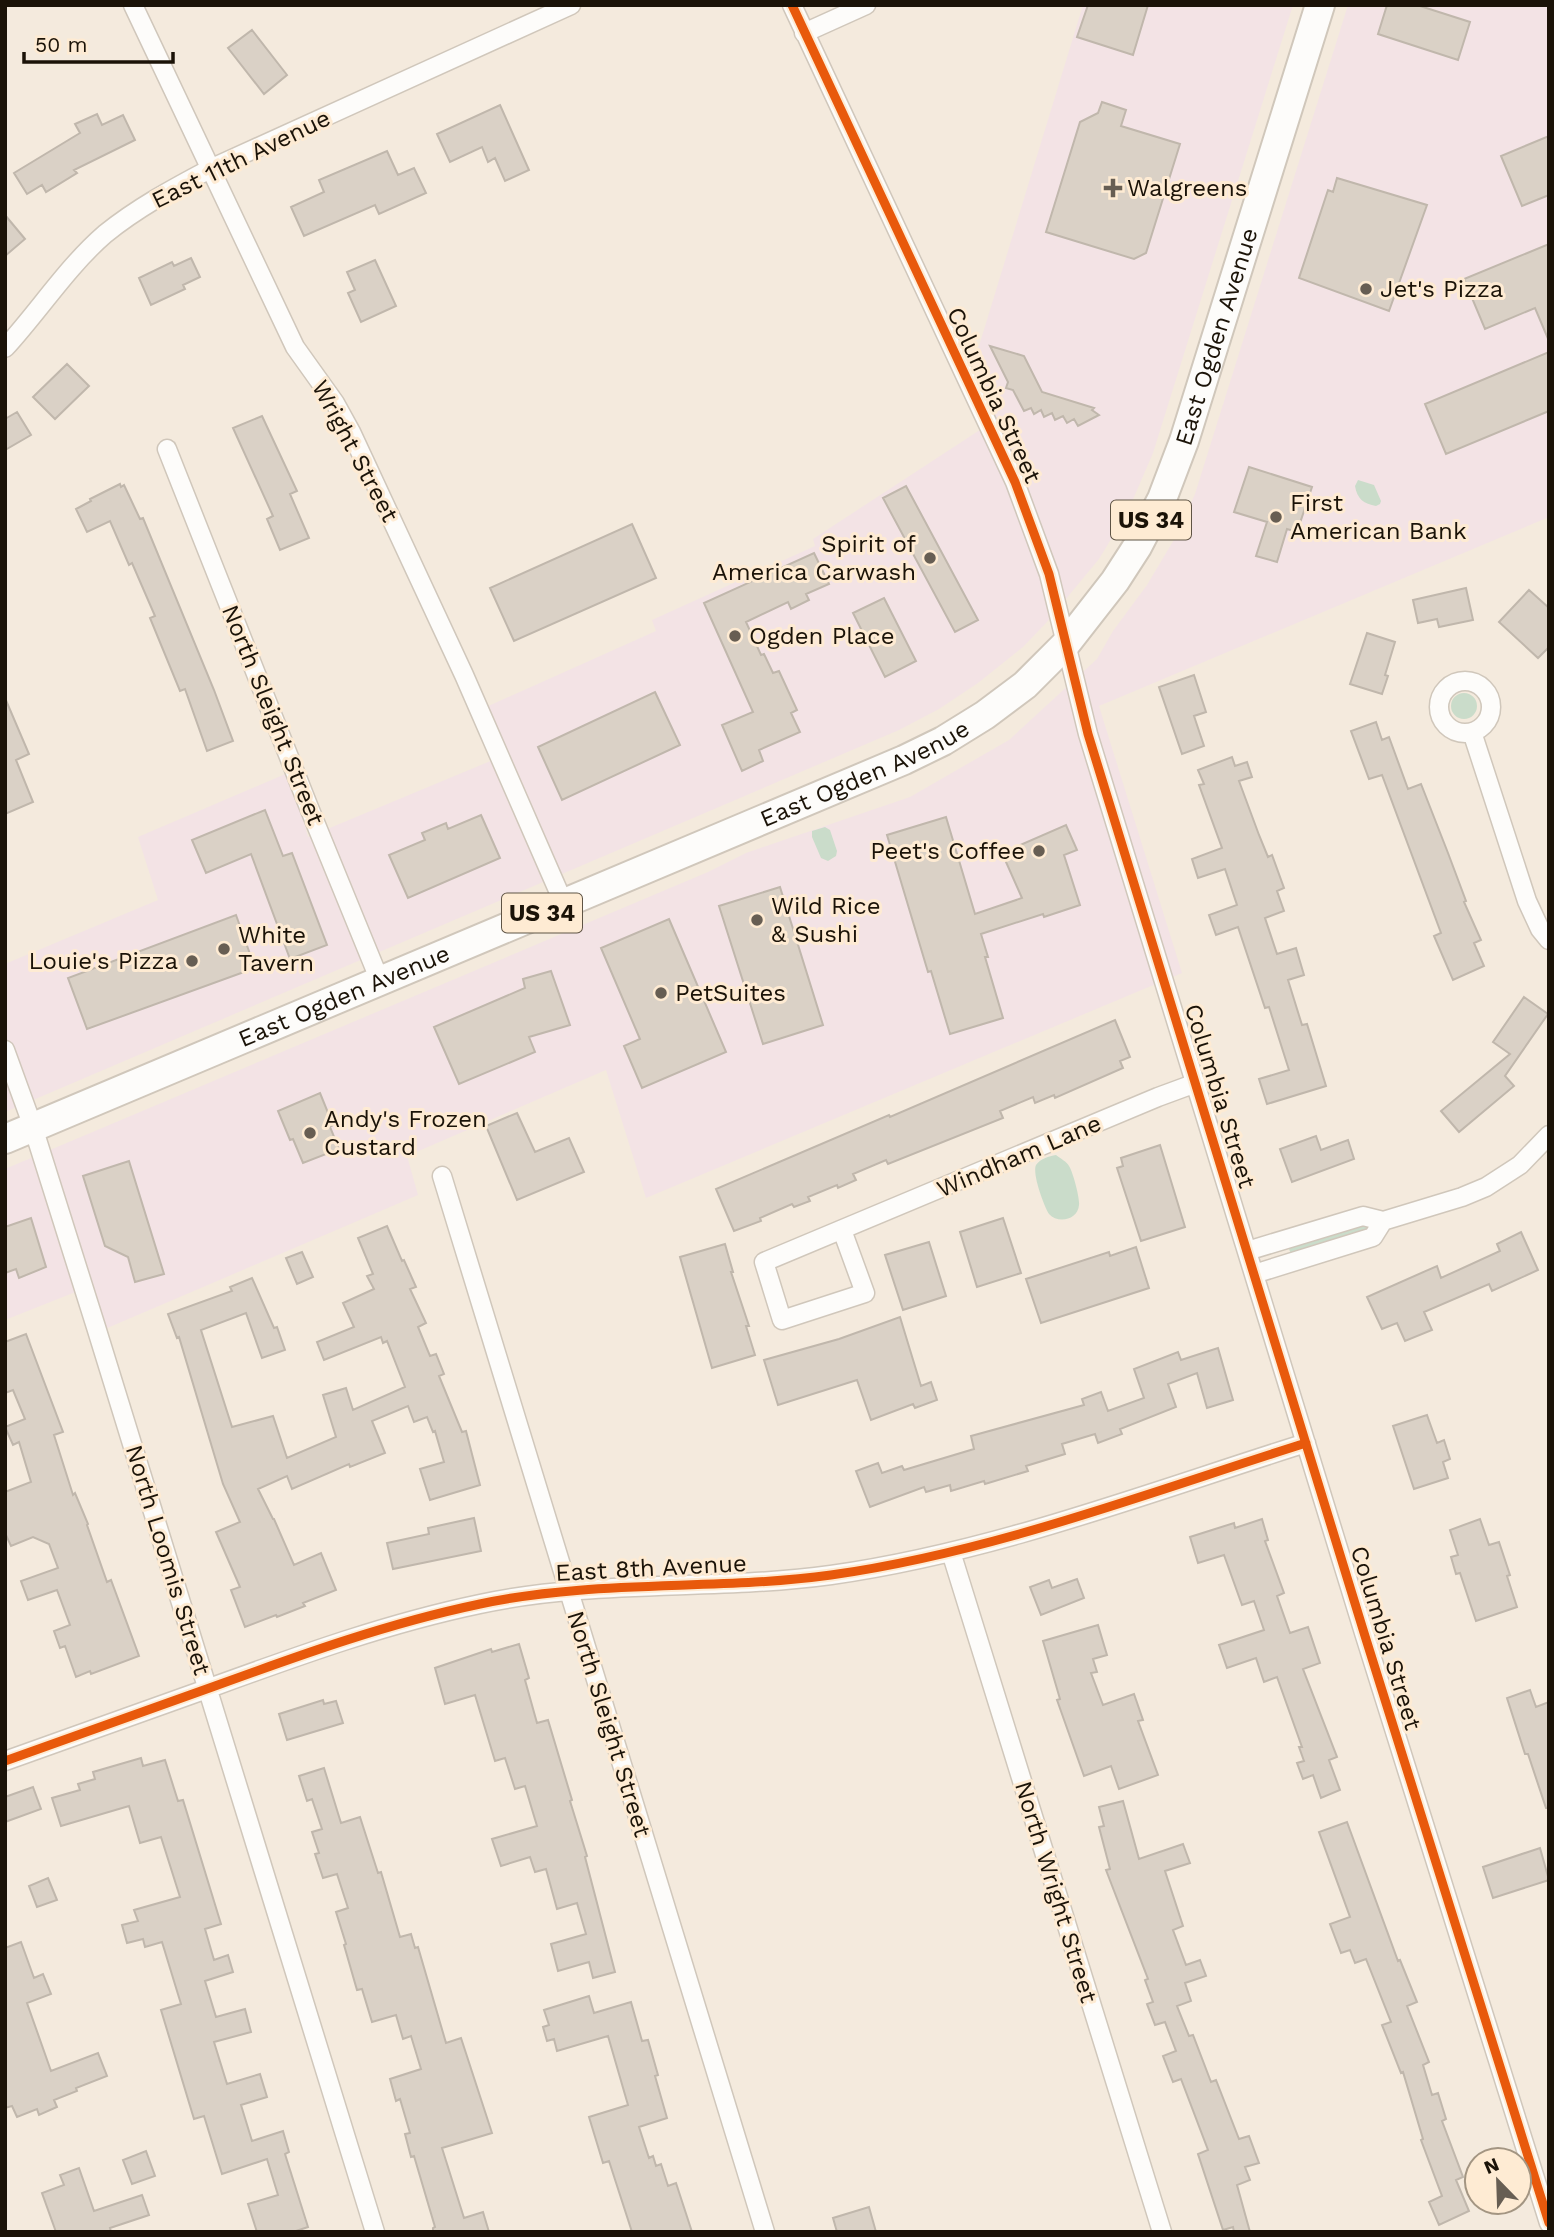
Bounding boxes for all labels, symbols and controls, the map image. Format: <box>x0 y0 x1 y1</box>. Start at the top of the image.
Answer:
scale bar <box>24 21 173 65</box>
text: 50 m <box>35 32 87 57</box>
street label: East 11th Avenue <box>147 104 335 214</box>
place label: Walgreens <box>1127 174 1247 202</box>
marker: Walgreens <box>1105 180 1121 196</box>
street label: East Ogden Avenue <box>1169 225 1264 449</box>
place label: Jet's Pizza <box>1380 275 1503 303</box>
marker: Jet's Pizza <box>1358 281 1374 297</box>
street label: Columbia Street <box>941 303 1047 487</box>
street label: Wright Street <box>306 375 404 527</box>
place label: First American Bank <box>1290 489 1467 545</box>
road number: US 34 <box>1111 500 1191 540</box>
marker: First American Bank <box>1268 509 1284 525</box>
place label: Spirit of America Carwash <box>712 530 917 586</box>
marker: Spirit of America Carwash <box>922 550 938 566</box>
street label: North Sleight Street <box>216 601 330 829</box>
place label: Ogden Place <box>749 622 895 650</box>
marker: Ogden Place <box>727 628 743 644</box>
street label: East Ogden Avenue <box>756 714 974 833</box>
place label: Peet's Coffee <box>870 837 1025 865</box>
marker: Peet's Coffee <box>1031 843 1047 859</box>
place label: Wild Rice & Sushi <box>771 892 881 948</box>
road number: US 34 <box>502 893 582 932</box>
marker: Wild Rice & Sushi <box>749 912 765 928</box>
place label: White Tavern <box>238 921 314 977</box>
street label: East Ogden Avenue <box>234 939 454 1053</box>
marker: White Tavern <box>216 941 232 957</box>
place label: Louie's Pizza <box>29 947 178 975</box>
marker: Louie's Pizza <box>184 953 200 969</box>
place label: PetSuites <box>675 979 786 1007</box>
marker: PetSuites <box>653 985 669 1001</box>
street label: Columbia Street <box>1179 1001 1261 1191</box>
place label: Andy's Frozen Custard <box>324 1105 487 1161</box>
street label: Windham Lane <box>933 1109 1105 1203</box>
marker: Andy's Frozen Custard <box>302 1125 318 1141</box>
street label: North Loomis Street <box>120 1442 216 1678</box>
street label: Columbia Street <box>1345 1543 1427 1733</box>
street label: East 8th Avenue <box>555 1549 747 1587</box>
street label: North Sleight Street <box>561 1608 657 1840</box>
street label: North Wright Street <box>1009 1778 1103 2006</box>
north arrow <box>1463 2146 1533 2216</box>
text: N <box>1481 2152 1503 2179</box>

